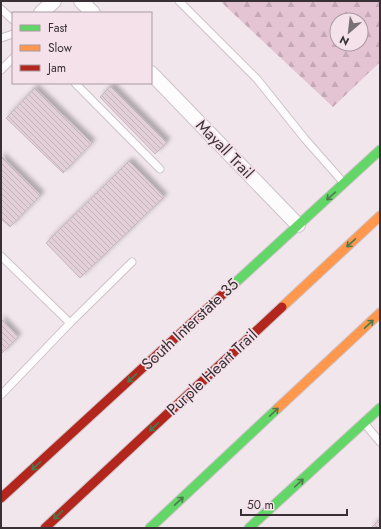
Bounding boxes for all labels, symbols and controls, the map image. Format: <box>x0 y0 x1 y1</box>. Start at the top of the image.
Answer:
legend <box>12 12 152 84</box>
north arrow <box>329 12 369 52</box>
text: Fast <box>48 19 67 37</box>
text: N <box>337 32 352 50</box>
text: Slow <box>48 39 73 57</box>
text: Jam <box>46 59 66 77</box>
street label: Mayall Trail <box>191 114 259 184</box>
one-way arrow <box>326 191 336 200</box>
one-way arrow <box>347 238 357 247</box>
street label: South Interstate 35 <box>136 273 244 375</box>
one-way arrow <box>363 319 374 328</box>
street label: Purple Heart Trail <box>161 324 263 420</box>
one-way arrow <box>127 373 137 382</box>
one-way arrow <box>269 408 279 417</box>
one-way arrow <box>148 422 159 431</box>
one-way arrow <box>31 461 41 471</box>
one-way arrow <box>294 478 304 487</box>
scale bar <box>241 491 347 517</box>
text: 50 m <box>247 496 274 514</box>
one-way arrow <box>174 497 184 506</box>
one-way arrow <box>54 510 64 519</box>

